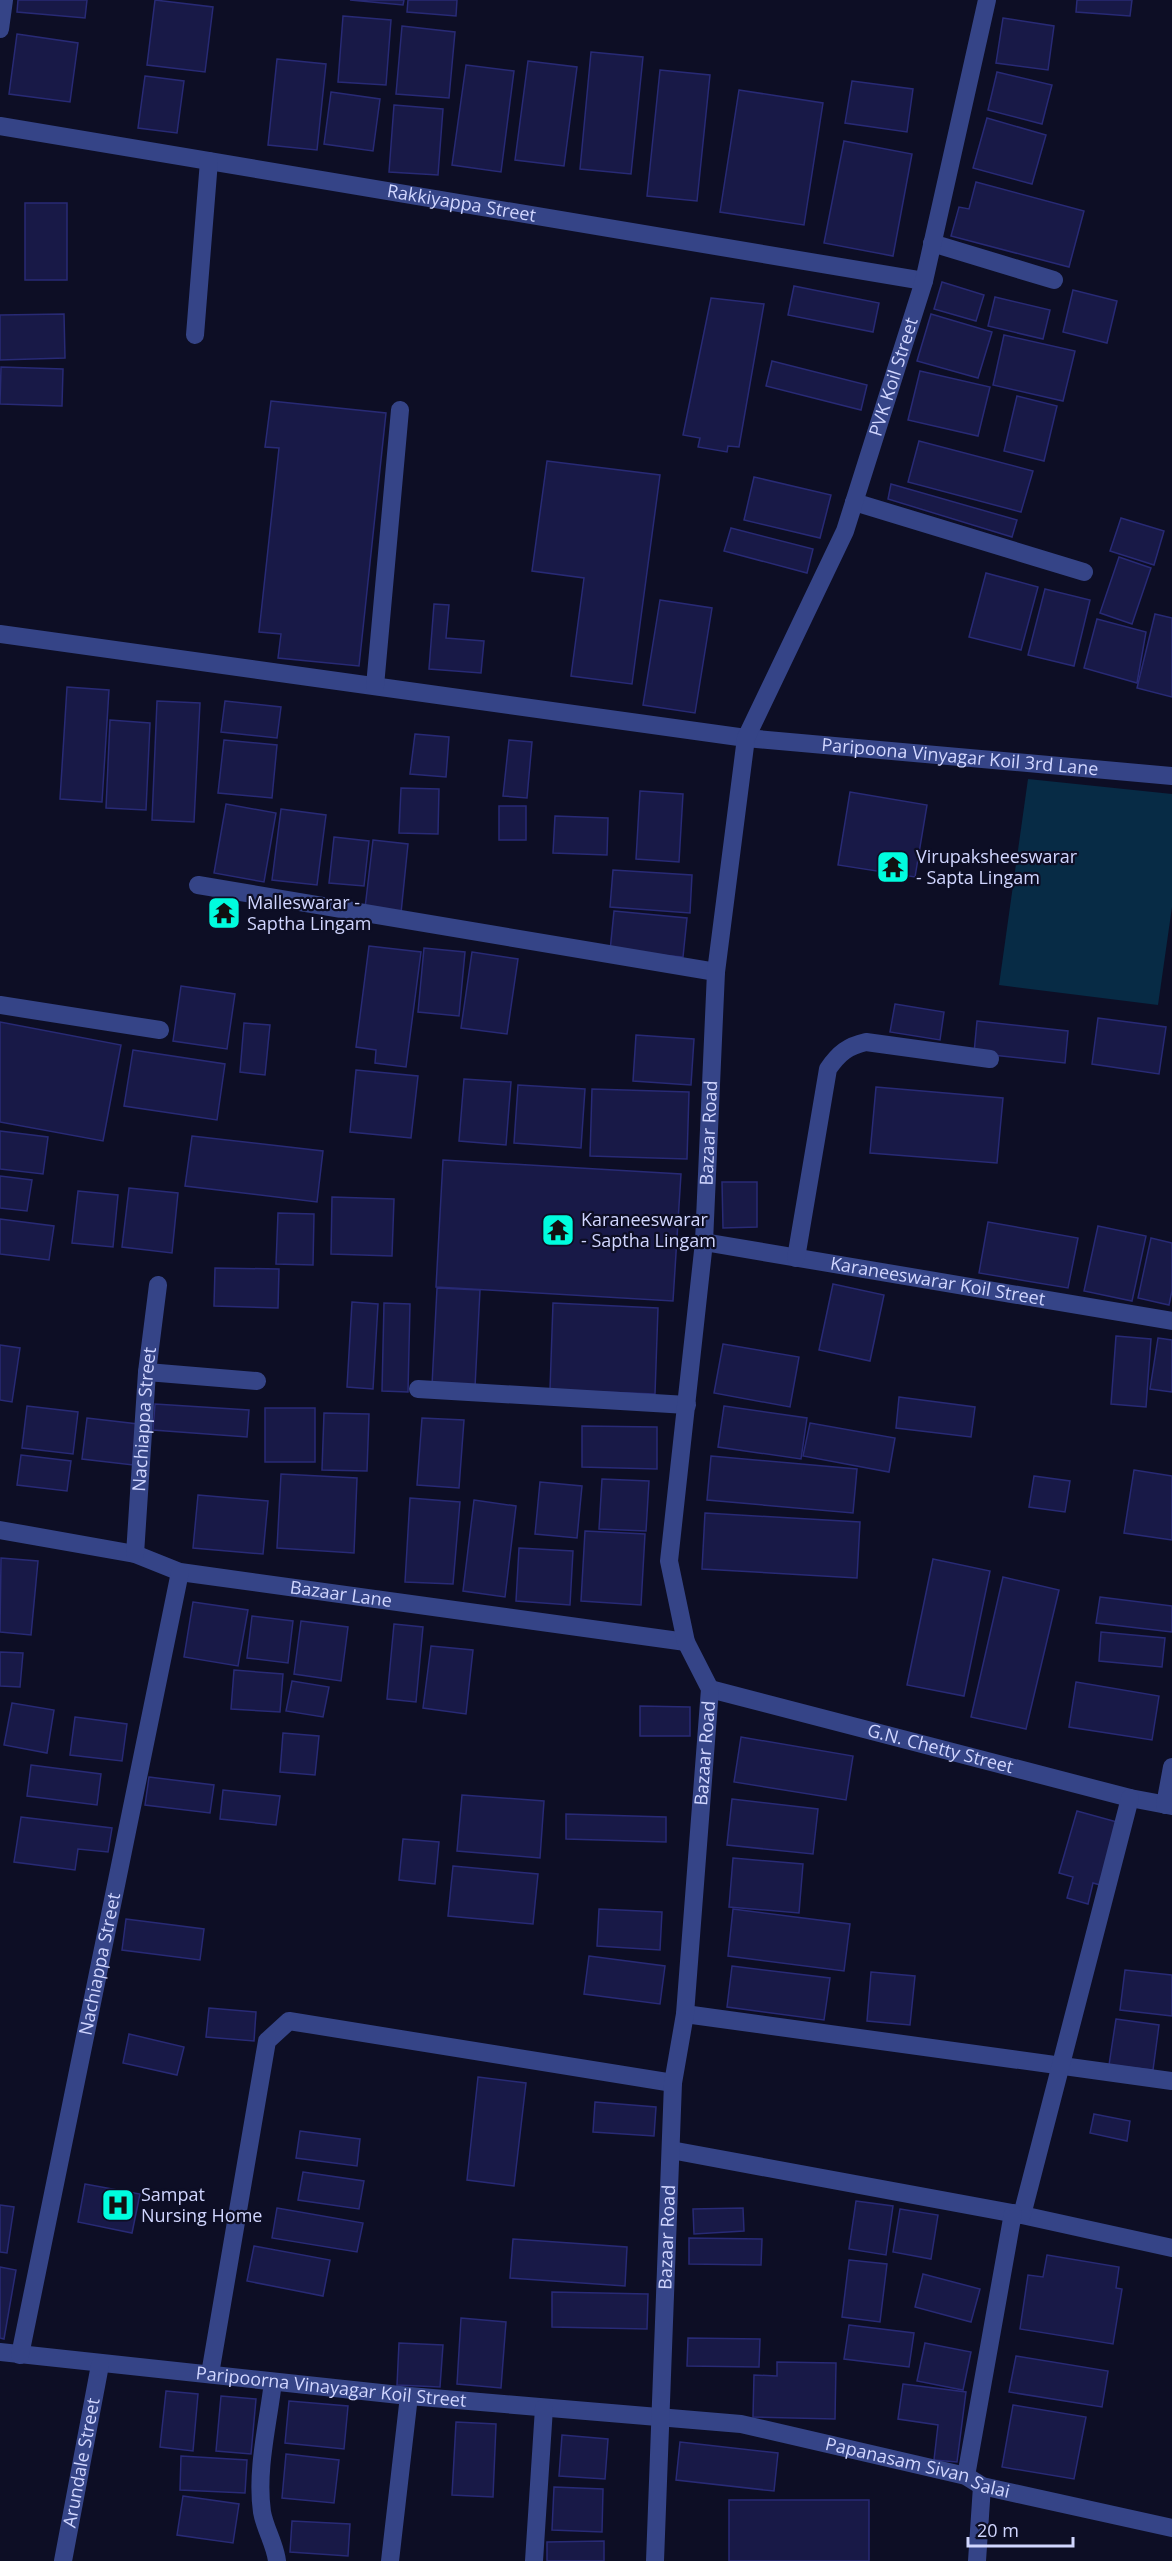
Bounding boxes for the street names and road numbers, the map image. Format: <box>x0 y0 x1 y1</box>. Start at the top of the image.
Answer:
street label: Rakkiyappa Street <box>385 178 538 227</box>
street label: PVK Koil Street <box>863 314 923 439</box>
street label: Paripoona Vinyagar Koil 3rd Lane <box>821 732 1100 780</box>
street label: Bazaar Road <box>694 1080 722 1186</box>
street label: Karaneeswarar Koil Street <box>829 1251 1047 1310</box>
street label: Nachiappa Street <box>126 1346 161 1492</box>
street label: Bazaar Lane <box>288 1574 394 1612</box>
street label: Bazaar Road <box>688 1700 720 1806</box>
street label: G.N. Chetty Street <box>865 1717 1016 1778</box>
street label: Nachiappa Street <box>73 1891 125 2037</box>
street label: Bazaar Road <box>652 2184 680 2290</box>
street label: Paripoorna Vinayagar Koil Street <box>195 2360 467 2412</box>
street label: Arundale Street <box>57 2396 105 2529</box>
street label: Papanasam Sivan Salai <box>823 2431 1012 2503</box>

